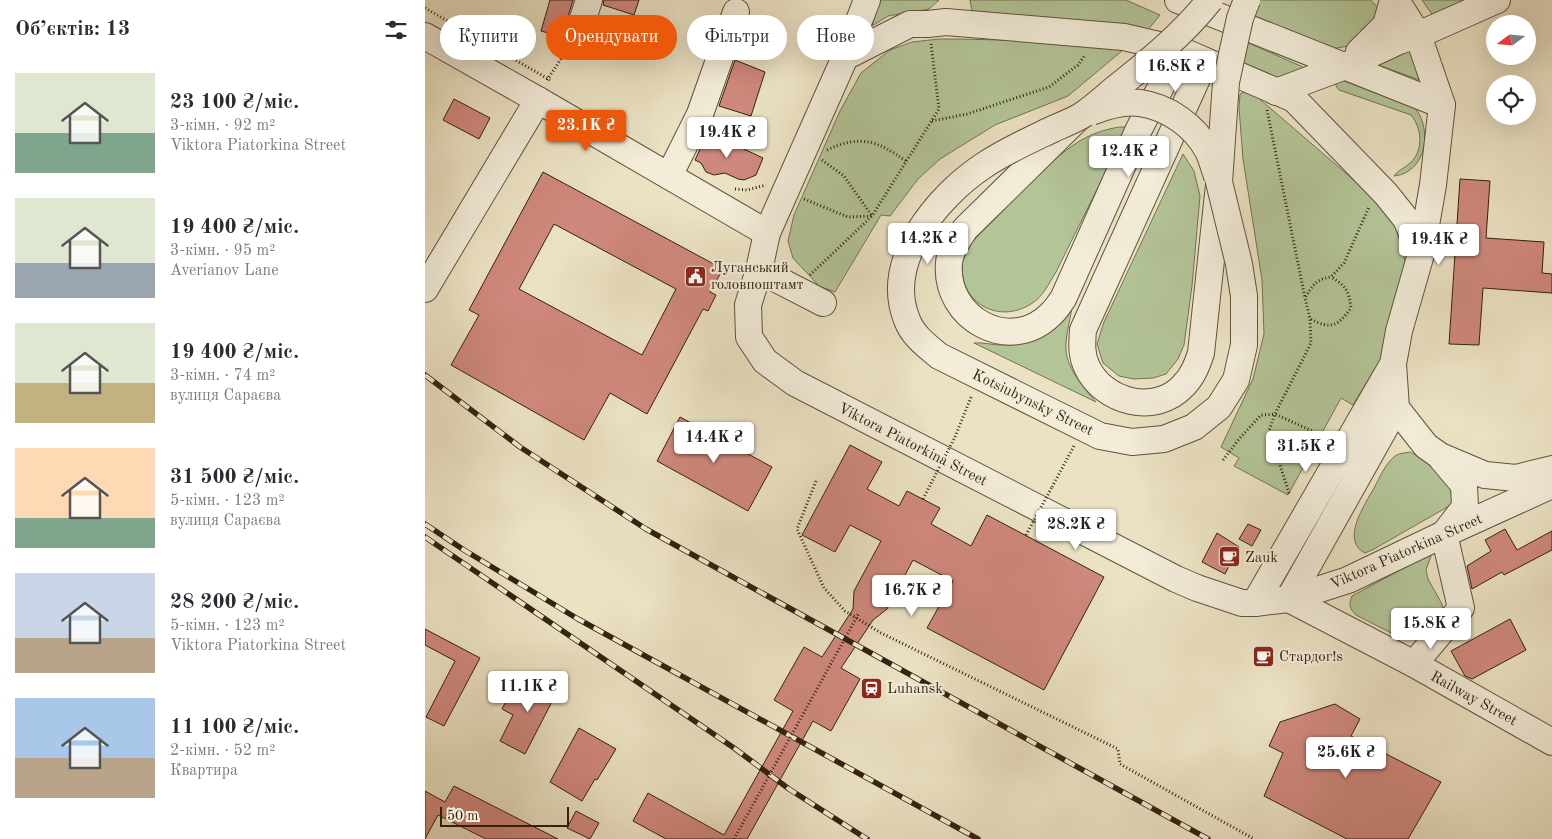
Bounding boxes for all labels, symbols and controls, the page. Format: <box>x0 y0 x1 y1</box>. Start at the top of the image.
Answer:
chip: Купити <box>440 15 536 60</box>
chip: Орендувати <box>546 15 677 60</box>
chip: Фільтри <box>687 15 787 60</box>
chip: Нове <box>797 15 874 60</box>
north arrow <box>1486 15 1536 65</box>
map controls <box>1486 15 1536 125</box>
icon: filters <box>382 16 410 44</box>
text: Об’єктів: 13 <box>15 19 130 40</box>
pin: 16.8K ₴ <box>1130 51 1222 93</box>
text: 16.8K ₴ <box>1147 59 1205 75</box>
button: locate <box>1486 75 1536 125</box>
text: 23 100 ₴/міс. <box>170 92 299 113</box>
icon: home <box>55 93 115 153</box>
pin: 23.1K ₴ <box>540 110 632 152</box>
pin: 19.4K ₴ <box>681 116 773 159</box>
text: 3-кімн. · 92 m² <box>170 118 275 134</box>
text: 23.1K ₴ <box>557 118 615 134</box>
text: 19.4K ₴ <box>698 125 756 141</box>
pin: 12.4K ₴ <box>1083 136 1175 178</box>
text: Viktora Piatorkina Street <box>170 138 346 154</box>
text: 12.4K ₴ <box>1100 144 1158 160</box>
text: 19 400 ₴/міс. <box>170 217 299 238</box>
icon: home <box>55 218 115 278</box>
pin: 14.2K ₴ <box>882 222 974 265</box>
pin: 19.4K ₴ <box>1393 224 1485 266</box>
text: 14.2K ₴ <box>899 231 957 247</box>
text: 19.4K ₴ <box>1410 232 1468 248</box>
text: 3-кімн. · 95 m² <box>170 243 275 259</box>
place label: Луганський головпоштамт <box>711 261 804 293</box>
text: Averianov Lane <box>170 263 279 279</box>
public building icon: Луганський головпоштамт <box>683 264 707 288</box>
text: 19 400 ₴/міс. <box>170 342 299 363</box>
icon: home <box>55 343 115 403</box>
text: 3-кімн. · 74 m² <box>170 368 275 384</box>
street label: Kotsiubynsky Street <box>969 368 1095 439</box>
text: вулиця Сараєва <box>170 388 281 404</box>
street label: Viktora Piatorkina Street <box>835 401 989 489</box>
pin: 14.4K ₴ <box>668 422 760 464</box>
text: 14.4K ₴ <box>685 430 743 446</box>
pin: 31.5K ₴ <box>1260 430 1352 473</box>
text: 31.5K ₴ <box>1277 439 1335 455</box>
text: 31 500 ₴/міс. <box>170 467 299 488</box>
icon: home <box>55 468 115 528</box>
text: 5-кімн. · 123 m² <box>170 493 285 509</box>
pin: 28.2K ₴ <box>1030 508 1122 551</box>
street label: Viktora Piatorkina Street <box>1328 512 1485 593</box>
text: вулиця Сараєва <box>170 513 281 529</box>
text: 28.2K ₴ <box>1047 517 1105 533</box>
cafe icon: Zauk <box>1217 545 1241 569</box>
place label: Zauk <box>1245 551 1278 566</box>
pin: 16.7K ₴ <box>866 574 958 617</box>
text: 16.7K ₴ <box>883 583 941 599</box>
text: 28 200 ₴/міс. <box>170 592 299 613</box>
icon: home <box>55 593 115 653</box>
pin: 15.8K ₴ <box>1385 608 1477 650</box>
text: 15.8K ₴ <box>1402 616 1460 632</box>
text: 5-кімн. · 123 m² <box>170 618 285 634</box>
text: Viktora Piatorkina Street <box>170 638 346 654</box>
cafe icon: Стардог!s <box>1251 644 1275 668</box>
place label: Стардог!s <box>1279 650 1343 665</box>
street label: Railway Street <box>1427 669 1519 729</box>
pin: 11.1K ₴ <box>482 670 574 713</box>
station icon: Luhansk <box>859 676 883 700</box>
text: 11.1K ₴ <box>499 679 557 695</box>
place label: Luhansk <box>887 682 943 697</box>
text: 11 100 ₴/міс. <box>170 717 299 738</box>
icon: home <box>55 718 115 778</box>
pin: 25.6K ₴ <box>1300 736 1392 779</box>
text: 2-кімн. · 52 m² <box>170 743 275 759</box>
text: 25.6K ₴ <box>1317 745 1375 761</box>
text: Квартира <box>170 763 238 779</box>
scale bar <box>440 804 569 827</box>
text: 50 m <box>447 809 478 823</box>

